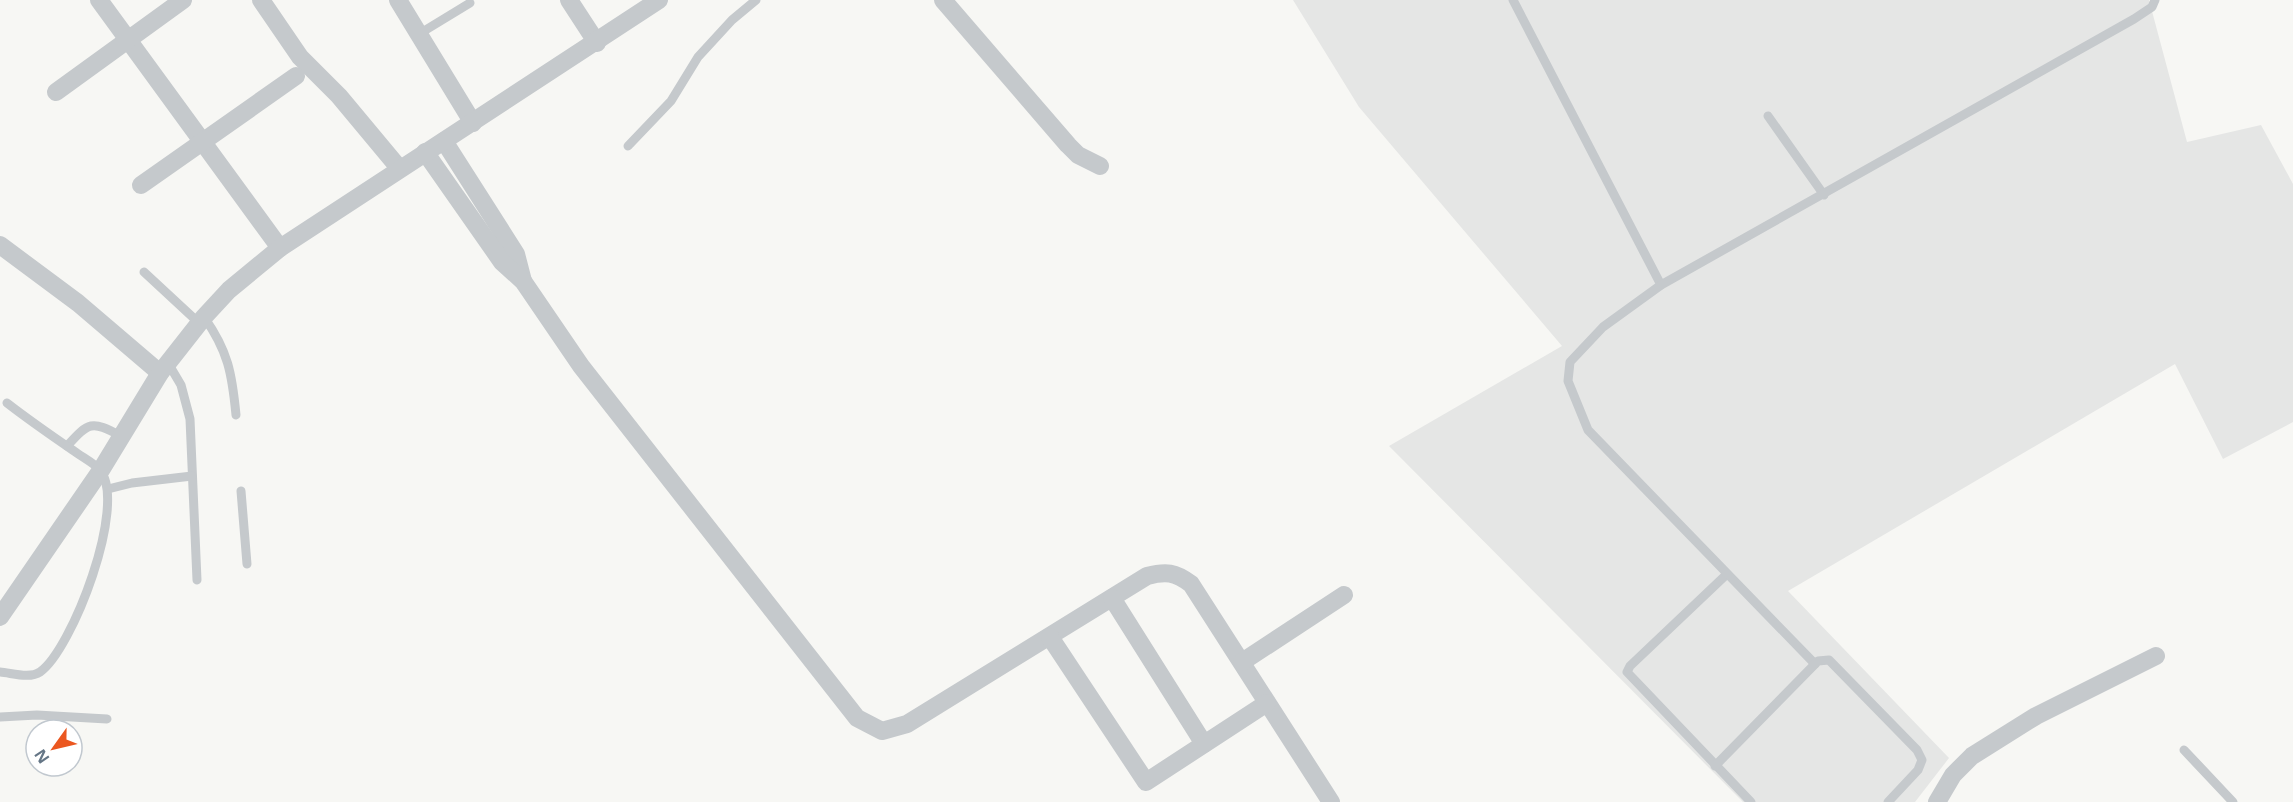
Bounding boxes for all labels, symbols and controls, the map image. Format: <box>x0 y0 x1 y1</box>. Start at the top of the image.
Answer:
north arrow <box>24 718 84 778</box>
text: N <box>29 745 54 768</box>

